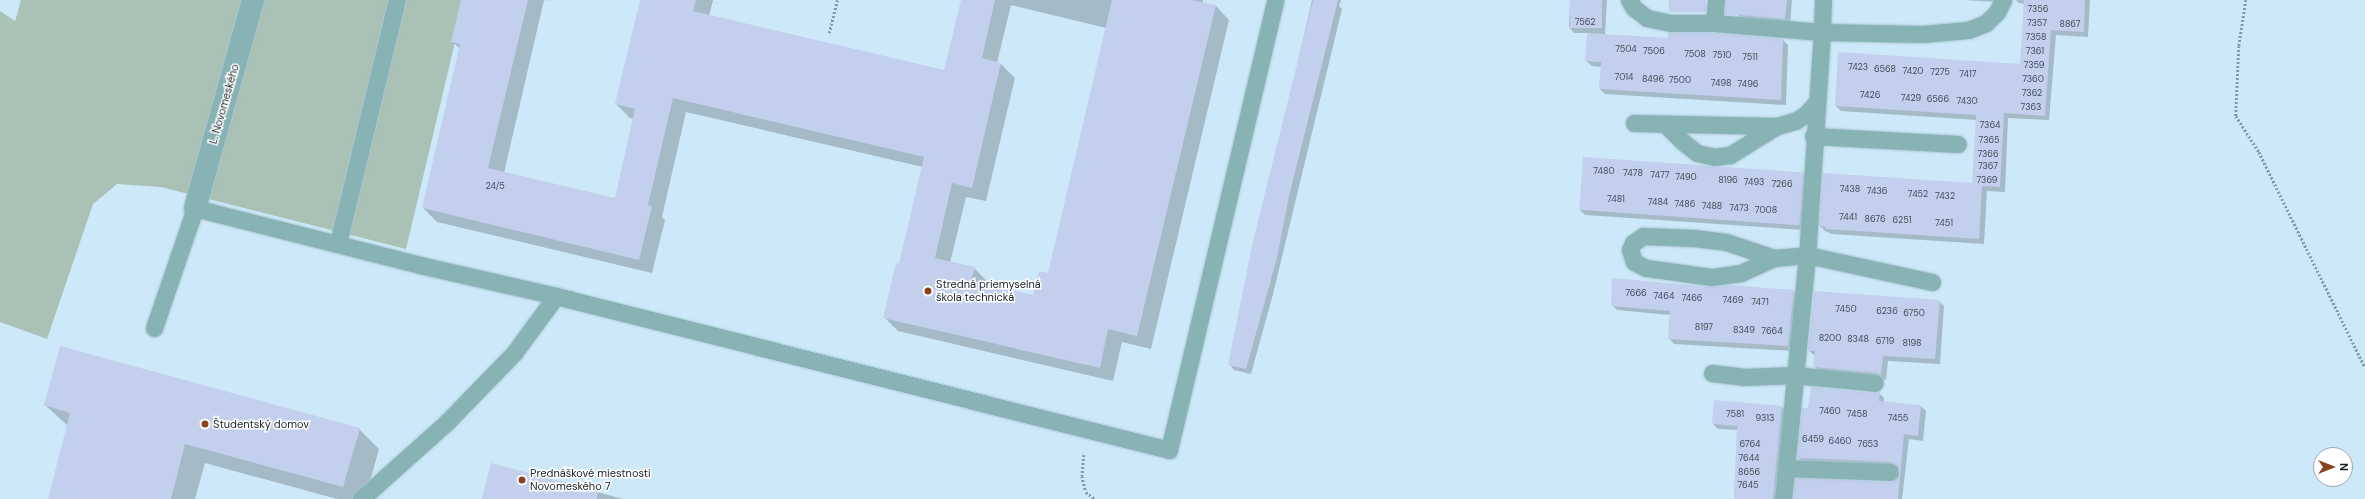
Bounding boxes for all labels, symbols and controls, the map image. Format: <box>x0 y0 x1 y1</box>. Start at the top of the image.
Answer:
house number: 7356 <box>2027 4 2049 14</box>
house number: 7562 <box>1575 17 1595 27</box>
house number: 7357 <box>2027 18 2047 28</box>
house number: 8867 <box>2059 19 2081 29</box>
house number: 7358 <box>2026 32 2046 42</box>
house number: 7504 <box>1615 44 1637 54</box>
house number: 7506 <box>1643 46 1665 56</box>
house number: 7361 <box>2026 46 2044 56</box>
house number: 7508 <box>1684 49 1706 59</box>
house number: 7510 <box>1713 50 1731 60</box>
house number: 7511 <box>1742 52 1758 62</box>
house number: 7359 <box>2024 60 2044 70</box>
street label: L. Novomeského <box>206 62 242 146</box>
house number: 7423 <box>1848 62 1868 72</box>
house number: 6568 <box>1874 64 1896 74</box>
house number: 7420 <box>1903 66 1923 76</box>
house number: 7275 <box>1930 67 1950 77</box>
house number: 7417 <box>1959 69 1977 79</box>
house number: 7014 <box>1614 72 1634 82</box>
house number: 8496 <box>1642 74 1664 84</box>
house number: 7360 <box>2022 74 2044 84</box>
house number: 7500 <box>1669 75 1691 85</box>
house number: 7498 <box>1711 78 1731 88</box>
house number: 7496 <box>1737 79 1759 89</box>
house number: 7362 <box>2022 88 2042 98</box>
house number: 7426 <box>1860 90 1880 100</box>
house number: 7429 <box>1901 93 1921 103</box>
house number: 6566 <box>1927 94 1949 104</box>
house number: 7430 <box>1956 96 1978 106</box>
house number: 7363 <box>2021 102 2041 112</box>
house number: 7364 <box>1979 120 2001 130</box>
house number: 7365 <box>1979 135 1999 145</box>
house number: 7366 <box>1977 149 1999 159</box>
house number: 7367 <box>1978 161 1998 171</box>
house number: 7480 <box>1593 166 1615 176</box>
house number: 7478 <box>1623 168 1643 178</box>
house number: 7477 <box>1650 170 1670 180</box>
house number: 7490 <box>1675 172 1697 182</box>
house number: 8196 <box>1718 175 1738 185</box>
house number: 7369 <box>1976 175 1998 185</box>
house number: 7493 <box>1744 177 1764 187</box>
house number: 7266 <box>1771 179 1793 189</box>
house number: 24/5 <box>485 181 505 191</box>
house number: 7438 <box>1840 184 1860 194</box>
house number: 7436 <box>1867 186 1887 196</box>
house number: 7452 <box>1908 189 1928 199</box>
house number: 7432 <box>1935 191 1955 201</box>
house number: 7481 <box>1607 194 1625 204</box>
house number: 7484 <box>1648 197 1668 207</box>
house number: 7486 <box>1675 199 1695 209</box>
house number: 7488 <box>1702 201 1722 211</box>
house number: 7473 <box>1729 203 1749 213</box>
house number: 7008 <box>1755 205 1777 215</box>
house number: 7441 <box>1839 212 1857 222</box>
house number: 8676 <box>1864 214 1886 224</box>
house number: 6251 <box>1893 215 1911 225</box>
house number: 7451 <box>1935 218 1953 228</box>
place label: Stredná priemyselná škola technická <box>936 278 1041 304</box>
marker: Stredná priemyselná škola technická <box>923 286 933 296</box>
house number: 7666 <box>1625 288 1647 298</box>
house number: 7464 <box>1654 291 1674 301</box>
house number: 7466 <box>1681 293 1703 303</box>
house number: 7469 <box>1723 295 1743 305</box>
house number: 7471 <box>1751 297 1769 307</box>
house number: 7450 <box>1835 304 1857 314</box>
house number: 6236 <box>1876 306 1898 316</box>
house number: 6750 <box>1903 308 1925 318</box>
house number: 8197 <box>1695 322 1713 332</box>
house number: 8349 <box>1733 325 1755 335</box>
house number: 7664 <box>1761 326 1783 336</box>
house number: 8200 <box>1819 333 1841 343</box>
house number: 8348 <box>1847 334 1869 344</box>
house number: 6719 <box>1876 336 1894 346</box>
house number: 8198 <box>1902 338 1922 348</box>
house number: 7460 <box>1819 406 1841 416</box>
house number: 7581 <box>1726 409 1744 419</box>
house number: 7458 <box>1847 409 1867 419</box>
house number: 9313 <box>1756 413 1774 423</box>
house number: 7455 <box>1888 413 1908 423</box>
place label: Študentský domov <box>213 417 309 431</box>
marker: Študentský domov <box>200 419 210 429</box>
house number: 6459 <box>1802 434 1824 444</box>
house number: 6460 <box>1829 436 1851 446</box>
house number: 6764 <box>1739 439 1761 449</box>
house number: 7653 <box>1858 439 1878 449</box>
north arrow <box>2313 447 2353 487</box>
house number: 7644 <box>1738 453 1760 463</box>
text: N <box>2337 463 2351 471</box>
place label: Prednáškové miestnosti Novomeského 7 <box>530 467 651 493</box>
house number: 8656 <box>1738 467 1760 477</box>
marker: Prednáškové miestnosti Novomeského 7 <box>517 475 527 485</box>
house number: 7645 <box>1737 480 1759 490</box>

